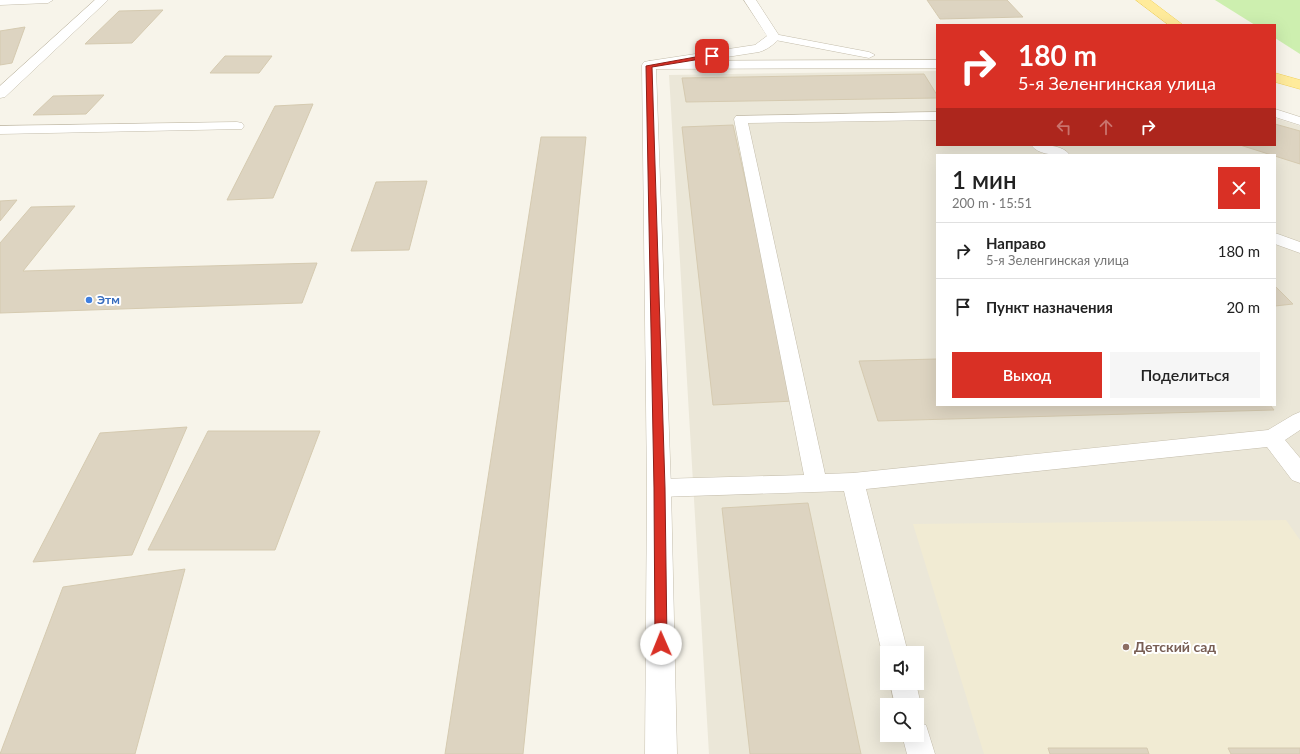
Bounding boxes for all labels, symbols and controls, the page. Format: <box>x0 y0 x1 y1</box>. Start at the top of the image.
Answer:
text: 180 m <box>1018 38 1097 72</box>
pin <box>695 39 729 73</box>
icon: right <box>952 40 1004 92</box>
icon: arrive <box>701 45 723 67</box>
text: 5-я Зеленгинская улица <box>1018 72 1216 94</box>
icon: left <box>1053 116 1075 138</box>
icon: ahead <box>1095 116 1117 138</box>
icon: right <box>1137 116 1159 138</box>
text: 1 мин <box>952 165 1016 194</box>
button: close <box>1218 167 1260 209</box>
text: 200 m · 15:51 <box>952 195 1032 211</box>
text: Направо <box>986 234 1046 252</box>
icon: right <box>952 240 974 262</box>
text: 180 m <box>1218 242 1260 260</box>
text: 5-я Зеленгинская улица <box>986 252 1129 268</box>
place label: Этм <box>97 292 120 307</box>
marker: Этм <box>84 295 94 305</box>
icon: arrive <box>952 296 974 318</box>
text: Пункт назначения <box>986 298 1113 316</box>
text: 20 m <box>1226 298 1260 316</box>
button: Выход <box>952 352 1102 398</box>
button: Поделиться <box>1110 352 1260 398</box>
position arrow <box>640 623 682 665</box>
place label: Детский сад <box>1134 638 1216 655</box>
marker: Детский сад <box>1121 642 1131 652</box>
map controls <box>880 646 924 742</box>
button: sound <box>880 646 924 690</box>
button: search <box>880 698 924 742</box>

